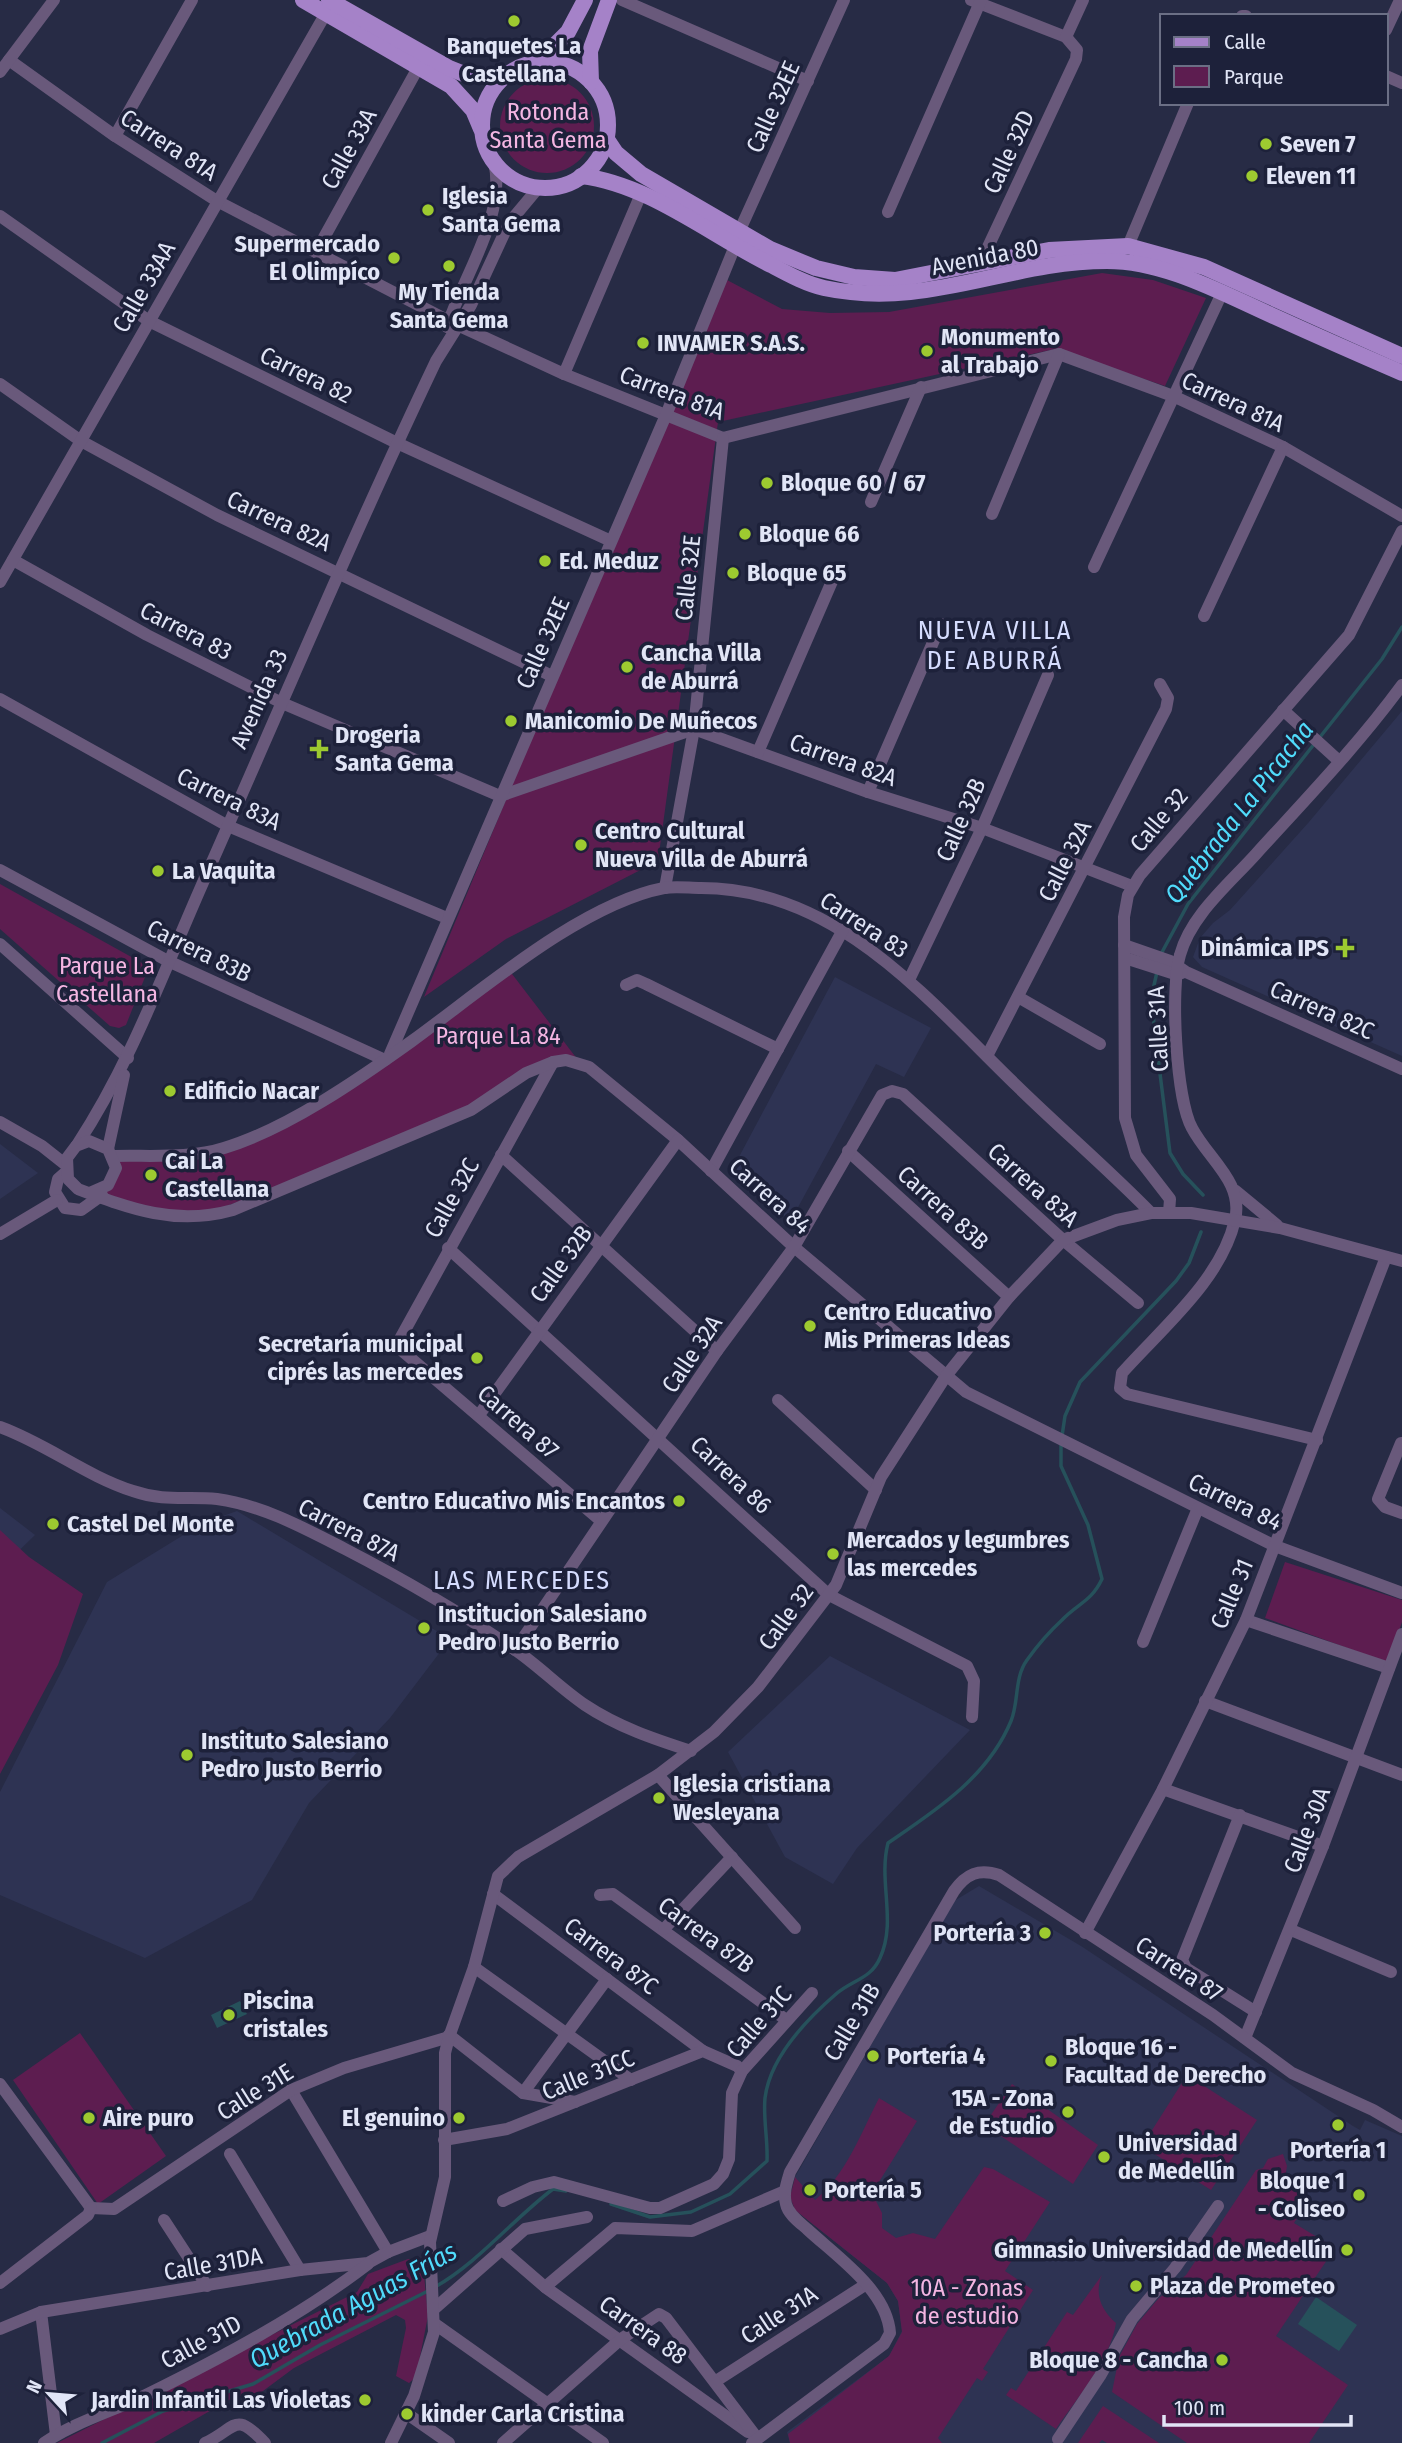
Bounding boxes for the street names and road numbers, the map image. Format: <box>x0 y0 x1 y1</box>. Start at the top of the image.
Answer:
street label: Calle 32EE <box>740 57 806 157</box>
street label: Carrera 81A <box>115 103 223 187</box>
street label: Calle 33A <box>315 103 383 194</box>
street label: Calle 32D <box>978 106 1040 198</box>
street label: Avenida 80 <box>929 233 1041 281</box>
street label: Calle 33AA <box>107 236 181 337</box>
street label: Carrera 82 <box>255 341 357 409</box>
street label: Carrera 81A <box>616 360 729 426</box>
street label: Carrera 81A <box>1177 366 1289 438</box>
street label: Carrera 82A <box>222 485 336 557</box>
street label: Calle 32E <box>670 534 706 622</box>
street label: Calle 32EE <box>510 593 576 693</box>
street label: Carrera 83 <box>135 596 237 666</box>
street label: Avenida 33 <box>225 645 293 753</box>
street label: Carrera 82A <box>786 728 901 792</box>
street label: Carrera 83A <box>172 762 286 836</box>
street label: Calle 32B <box>930 774 992 866</box>
street label: Calle 32 <box>1124 782 1194 858</box>
street label: Calle 32A <box>1033 815 1097 906</box>
street label: Carrera 83 <box>815 886 913 964</box>
street label: Carrera 83B <box>142 914 256 988</box>
street label: Carrera 82C <box>1266 975 1378 1045</box>
street label: Calle 31A <box>1142 985 1174 1073</box>
street label: Carrera 83A <box>982 1137 1084 1233</box>
street label: Carrera 84 <box>723 1152 817 1240</box>
street label: Calle 32C <box>419 1153 485 1243</box>
street label: Carrera 83B <box>892 1160 994 1256</box>
street label: Calle 32B <box>524 1220 598 1308</box>
street label: Calle 32A <box>656 1310 728 1398</box>
street label: Carrera 87 <box>472 1379 564 1465</box>
street label: Carrera 86 <box>685 1430 777 1520</box>
street label: Carrera 84 <box>1184 1467 1286 1537</box>
street label: Carrera 87A <box>294 1493 405 1568</box>
street label: Calle 31 <box>1205 1555 1259 1633</box>
street label: Calle 32 <box>753 1579 819 1655</box>
street label: Calle 30A <box>1278 1783 1336 1877</box>
street label: Carrera 87B <box>653 1891 759 1979</box>
street label: Carrera 87C <box>559 1912 663 2000</box>
street label: Carrera 87 <box>1130 1931 1228 2008</box>
street label: Calle 31B <box>818 1978 886 2066</box>
street label: Calle 31C <box>720 1981 798 2063</box>
street label: Calle 31CC <box>538 2044 638 2106</box>
street label: Calle 31E <box>212 2058 298 2126</box>
street label: Calle 31DA <box>162 2242 265 2286</box>
street label: Calle 31A <box>735 2280 823 2350</box>
street label: Carrera 88 <box>594 2290 692 2370</box>
street label: Calle 31D <box>156 2309 246 2375</box>

